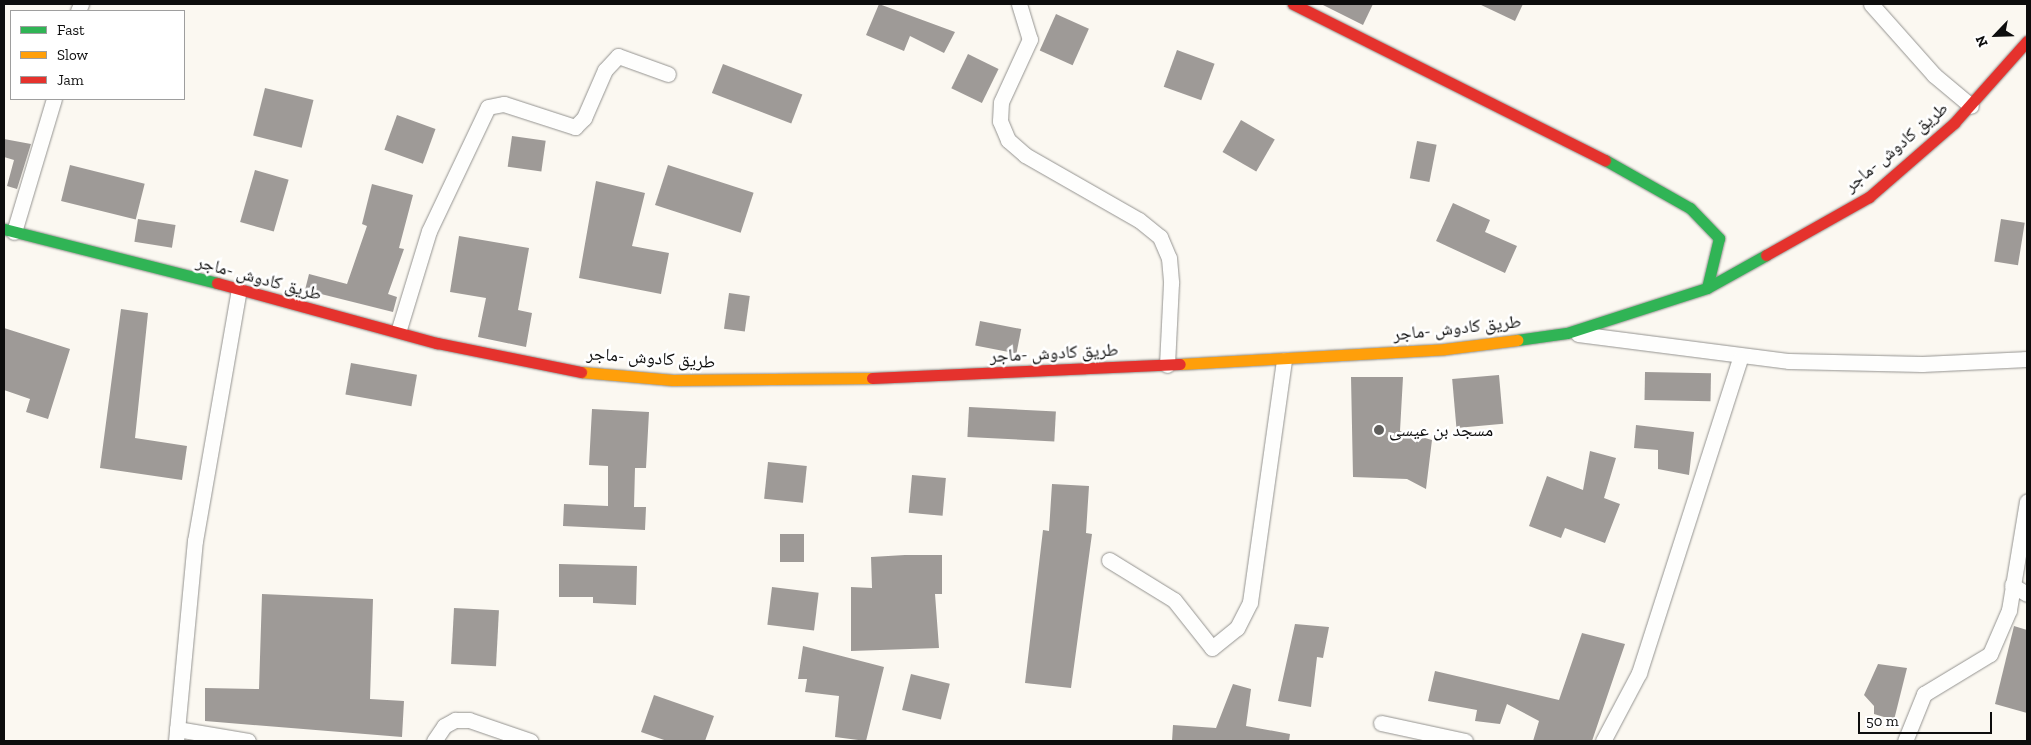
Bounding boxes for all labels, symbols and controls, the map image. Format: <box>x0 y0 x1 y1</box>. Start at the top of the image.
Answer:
legend <box>10 10 185 100</box>
north arrow <box>1971 10 2021 60</box>
text: Fast <box>57 21 85 39</box>
text: N <box>1972 33 1992 50</box>
text: Slow <box>57 46 88 64</box>
text: Jam <box>57 71 84 89</box>
street label: طريق كادوش -ماجر <box>1840 97 1952 197</box>
street label: طريق كادوش -ماجر <box>194 251 324 305</box>
street label: طريق كادوش -ماجر <box>1392 311 1522 345</box>
street label: طريق كادوش -ماجر <box>989 339 1119 367</box>
street label: طريق كادوش -ماجر <box>586 343 716 373</box>
place label: مسجد بن عيسى <box>1389 419 1493 441</box>
marker: مسجد بن عيسى <box>1373 424 1385 436</box>
scale bar <box>1861 702 1995 734</box>
text: 50 m <box>1866 712 1899 730</box>

